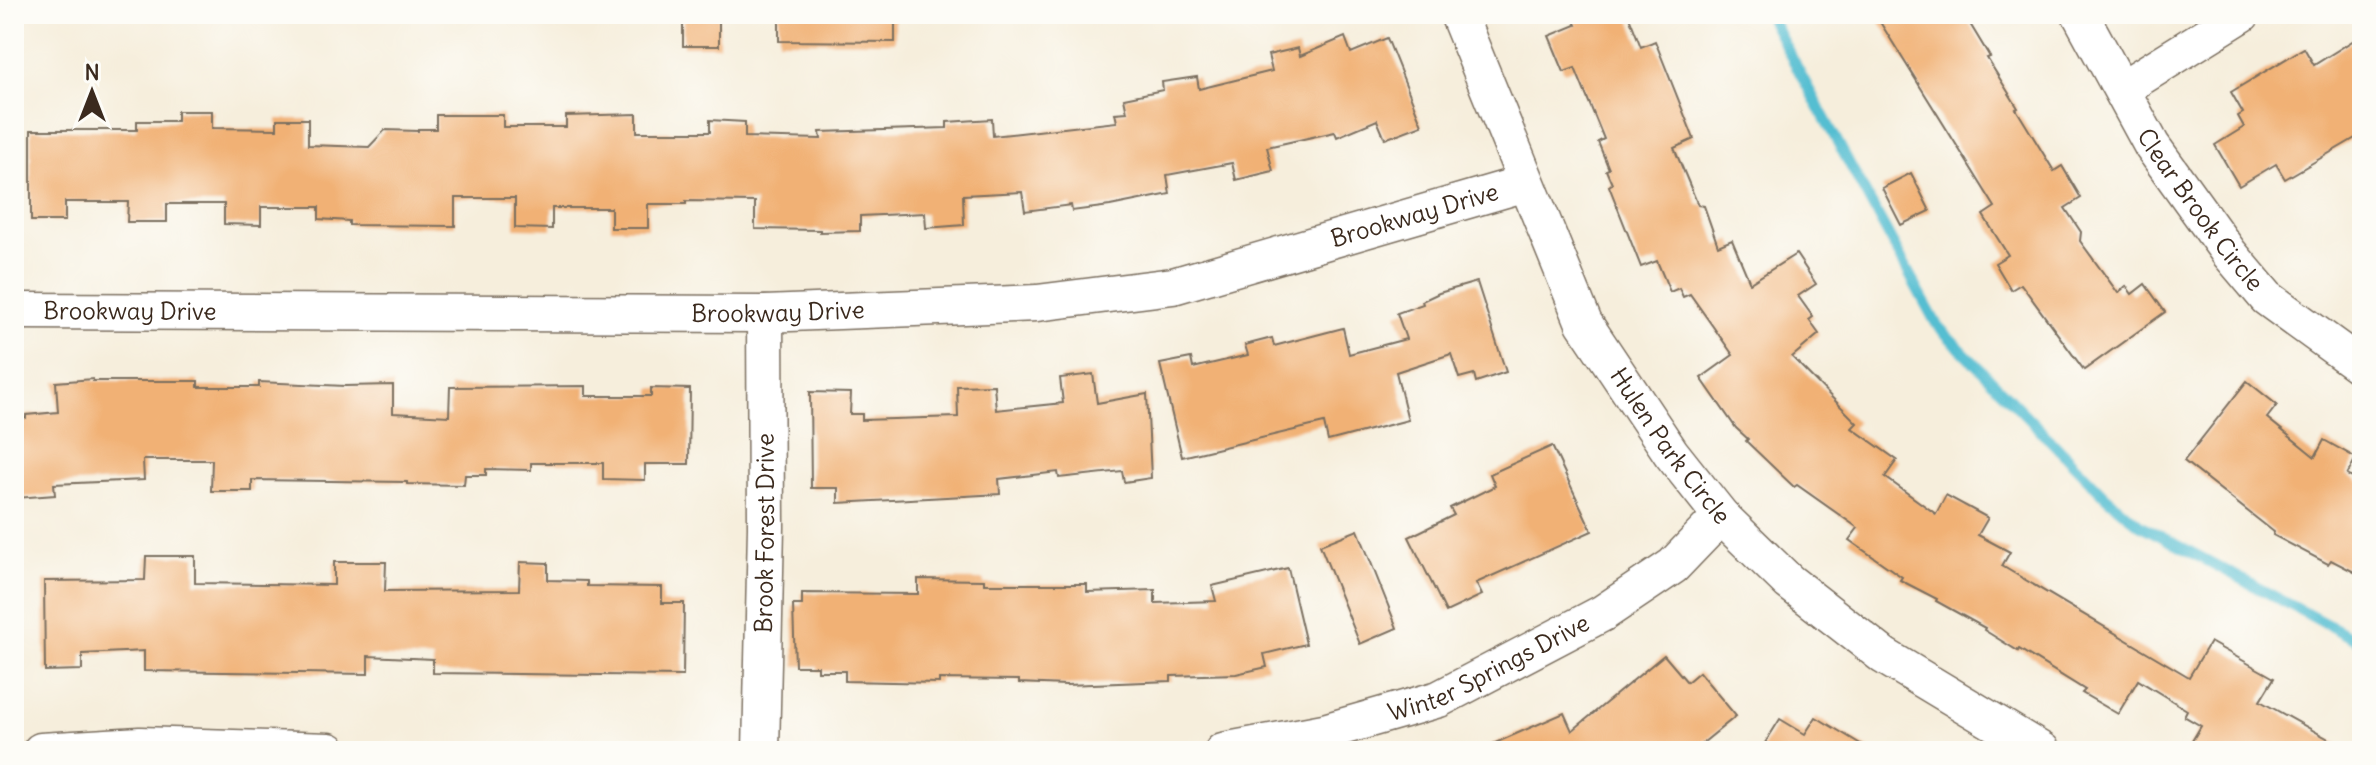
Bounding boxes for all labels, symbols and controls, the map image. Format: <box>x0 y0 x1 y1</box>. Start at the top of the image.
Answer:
north arrow <box>52 52 132 132</box>
text: N <box>84 58 100 86</box>
street label: Clear Brook Circle <box>2131 123 2270 297</box>
street label: Brookway Drive <box>1327 176 1502 253</box>
street label: Brookway Drive <box>691 294 865 328</box>
street label: Brookway Drive <box>43 295 217 326</box>
street label: Hulen Park Circle <box>1604 362 1737 530</box>
street label: Brook Forest Drive <box>748 433 780 633</box>
street label: Winter Springs Drive <box>1384 607 1594 727</box>

